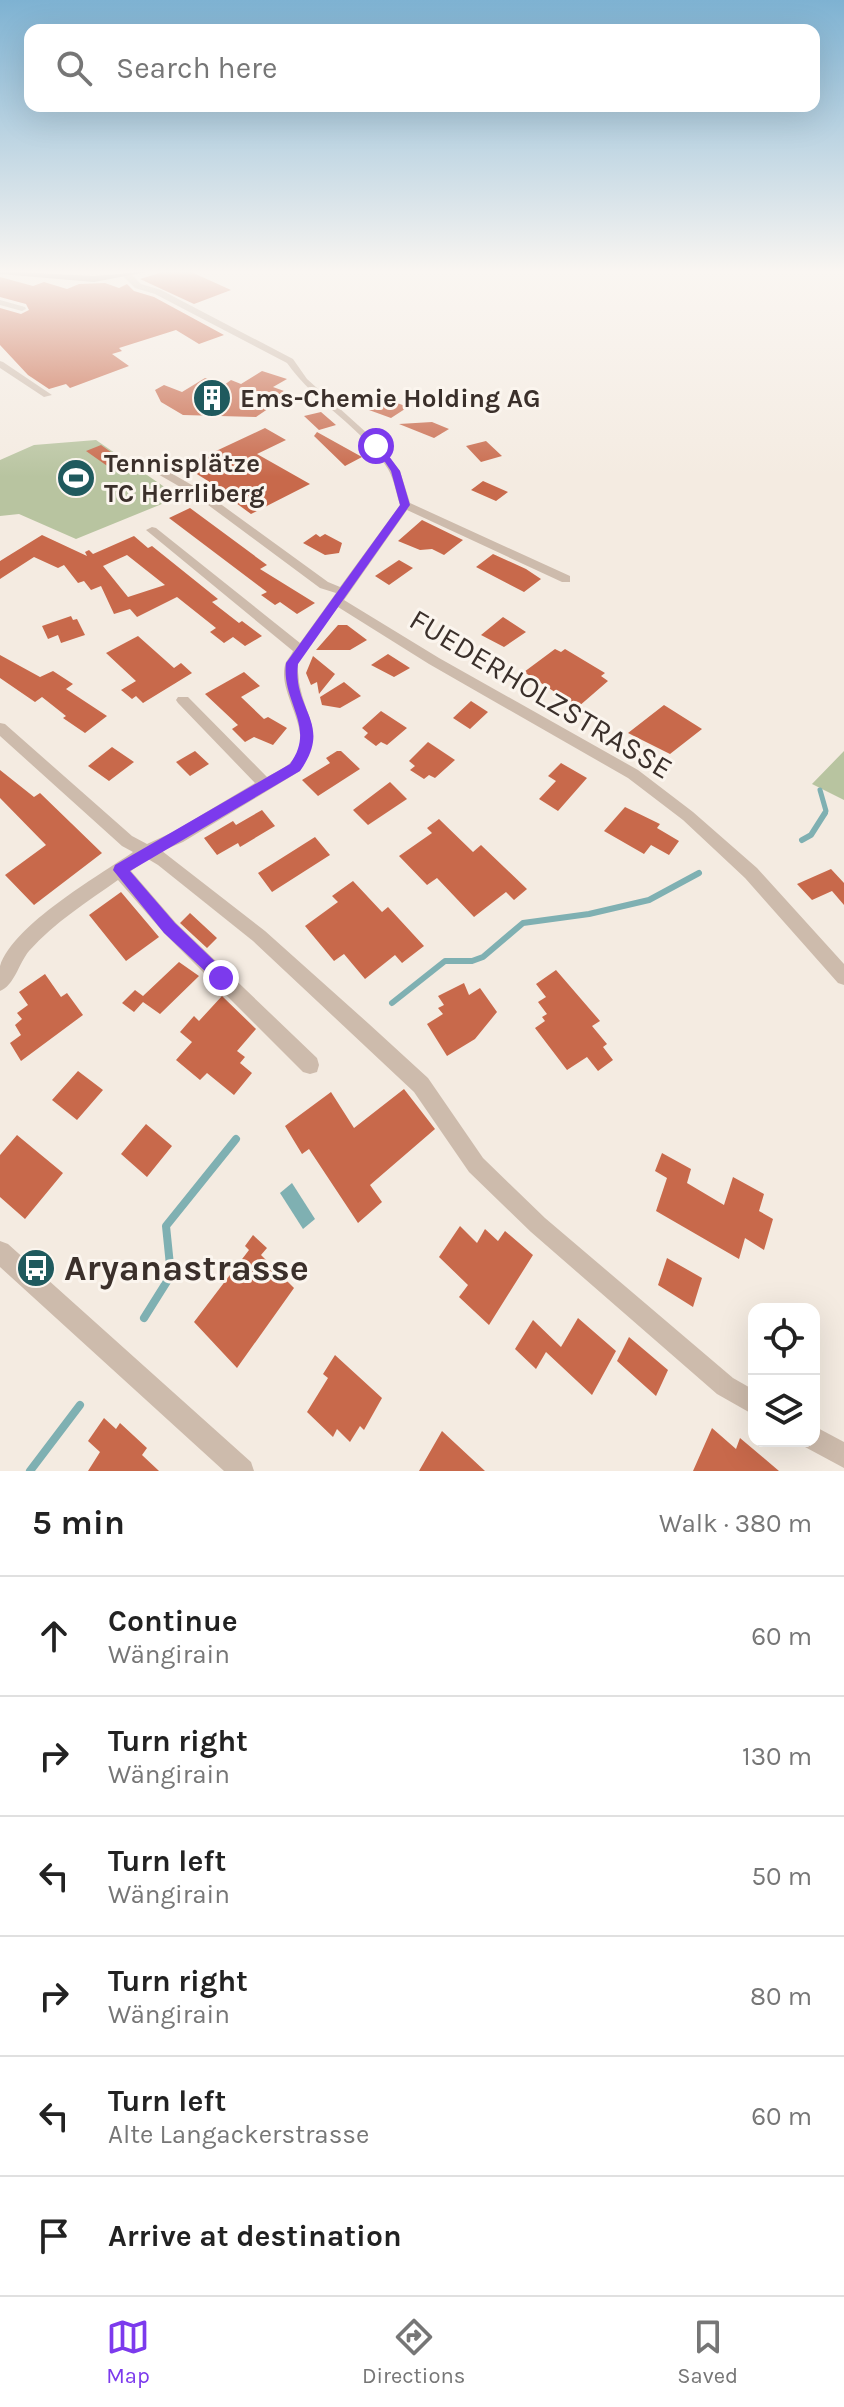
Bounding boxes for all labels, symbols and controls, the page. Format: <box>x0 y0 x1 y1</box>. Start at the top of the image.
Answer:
search box <box>24 24 820 112</box>
icon: search <box>52 46 96 90</box>
text: Search here <box>116 50 277 86</box>
building icon: Ems-Chemie Holding AG <box>191 377 233 419</box>
place label: Ems-Chemie Holding AG <box>240 383 541 414</box>
route start <box>358 428 394 464</box>
place label: Tennisplätze TC Herrliberg <box>104 448 265 509</box>
sports icon: Tennisplätze TC Herrliberg <box>55 457 97 499</box>
street label: FUEDERHOLZSTRASSE <box>403 601 679 787</box>
route end <box>203 960 239 996</box>
bus stop icon: Aryanastrasse <box>15 1247 57 1289</box>
place label: Aryanastrasse <box>64 1247 309 1290</box>
map controls <box>748 1303 820 1447</box>
button: locate <box>748 1303 820 1375</box>
button: layers <box>748 1375 820 1447</box>
text: 5 min <box>32 1503 125 1543</box>
text: Walk · 380 m <box>659 1508 812 1539</box>
text: Continue <box>108 1603 238 1639</box>
icon: ahead <box>32 1614 76 1658</box>
text: 60 m <box>751 1621 812 1652</box>
text: Wängirain <box>108 1639 230 1670</box>
text: Turn right <box>108 1723 248 1759</box>
icon: right <box>32 1734 76 1778</box>
text: 130 m <box>742 1741 812 1772</box>
text: Wängirain <box>108 1759 230 1790</box>
text: Turn left <box>108 1843 226 1879</box>
icon: left <box>32 1854 76 1898</box>
text: 50 m <box>751 1861 812 1892</box>
text: Wängirain <box>108 1879 230 1910</box>
text: Turn right <box>108 1963 248 1999</box>
icon: right <box>32 1974 76 2018</box>
text: 80 m <box>750 1981 812 2012</box>
text: Wängirain <box>108 1999 230 2030</box>
text: Turn left <box>108 2083 226 2119</box>
icon: left <box>32 2094 76 2138</box>
text: 60 m <box>751 2101 812 2132</box>
text: Alte Langackerstrasse <box>108 2119 369 2150</box>
icon: arrive <box>32 2214 76 2258</box>
text: Arrive at destination <box>108 2218 402 2254</box>
tab: Map <box>106 2315 150 2389</box>
tab: Directions <box>362 2315 465 2389</box>
tab: Saved <box>677 2315 738 2389</box>

